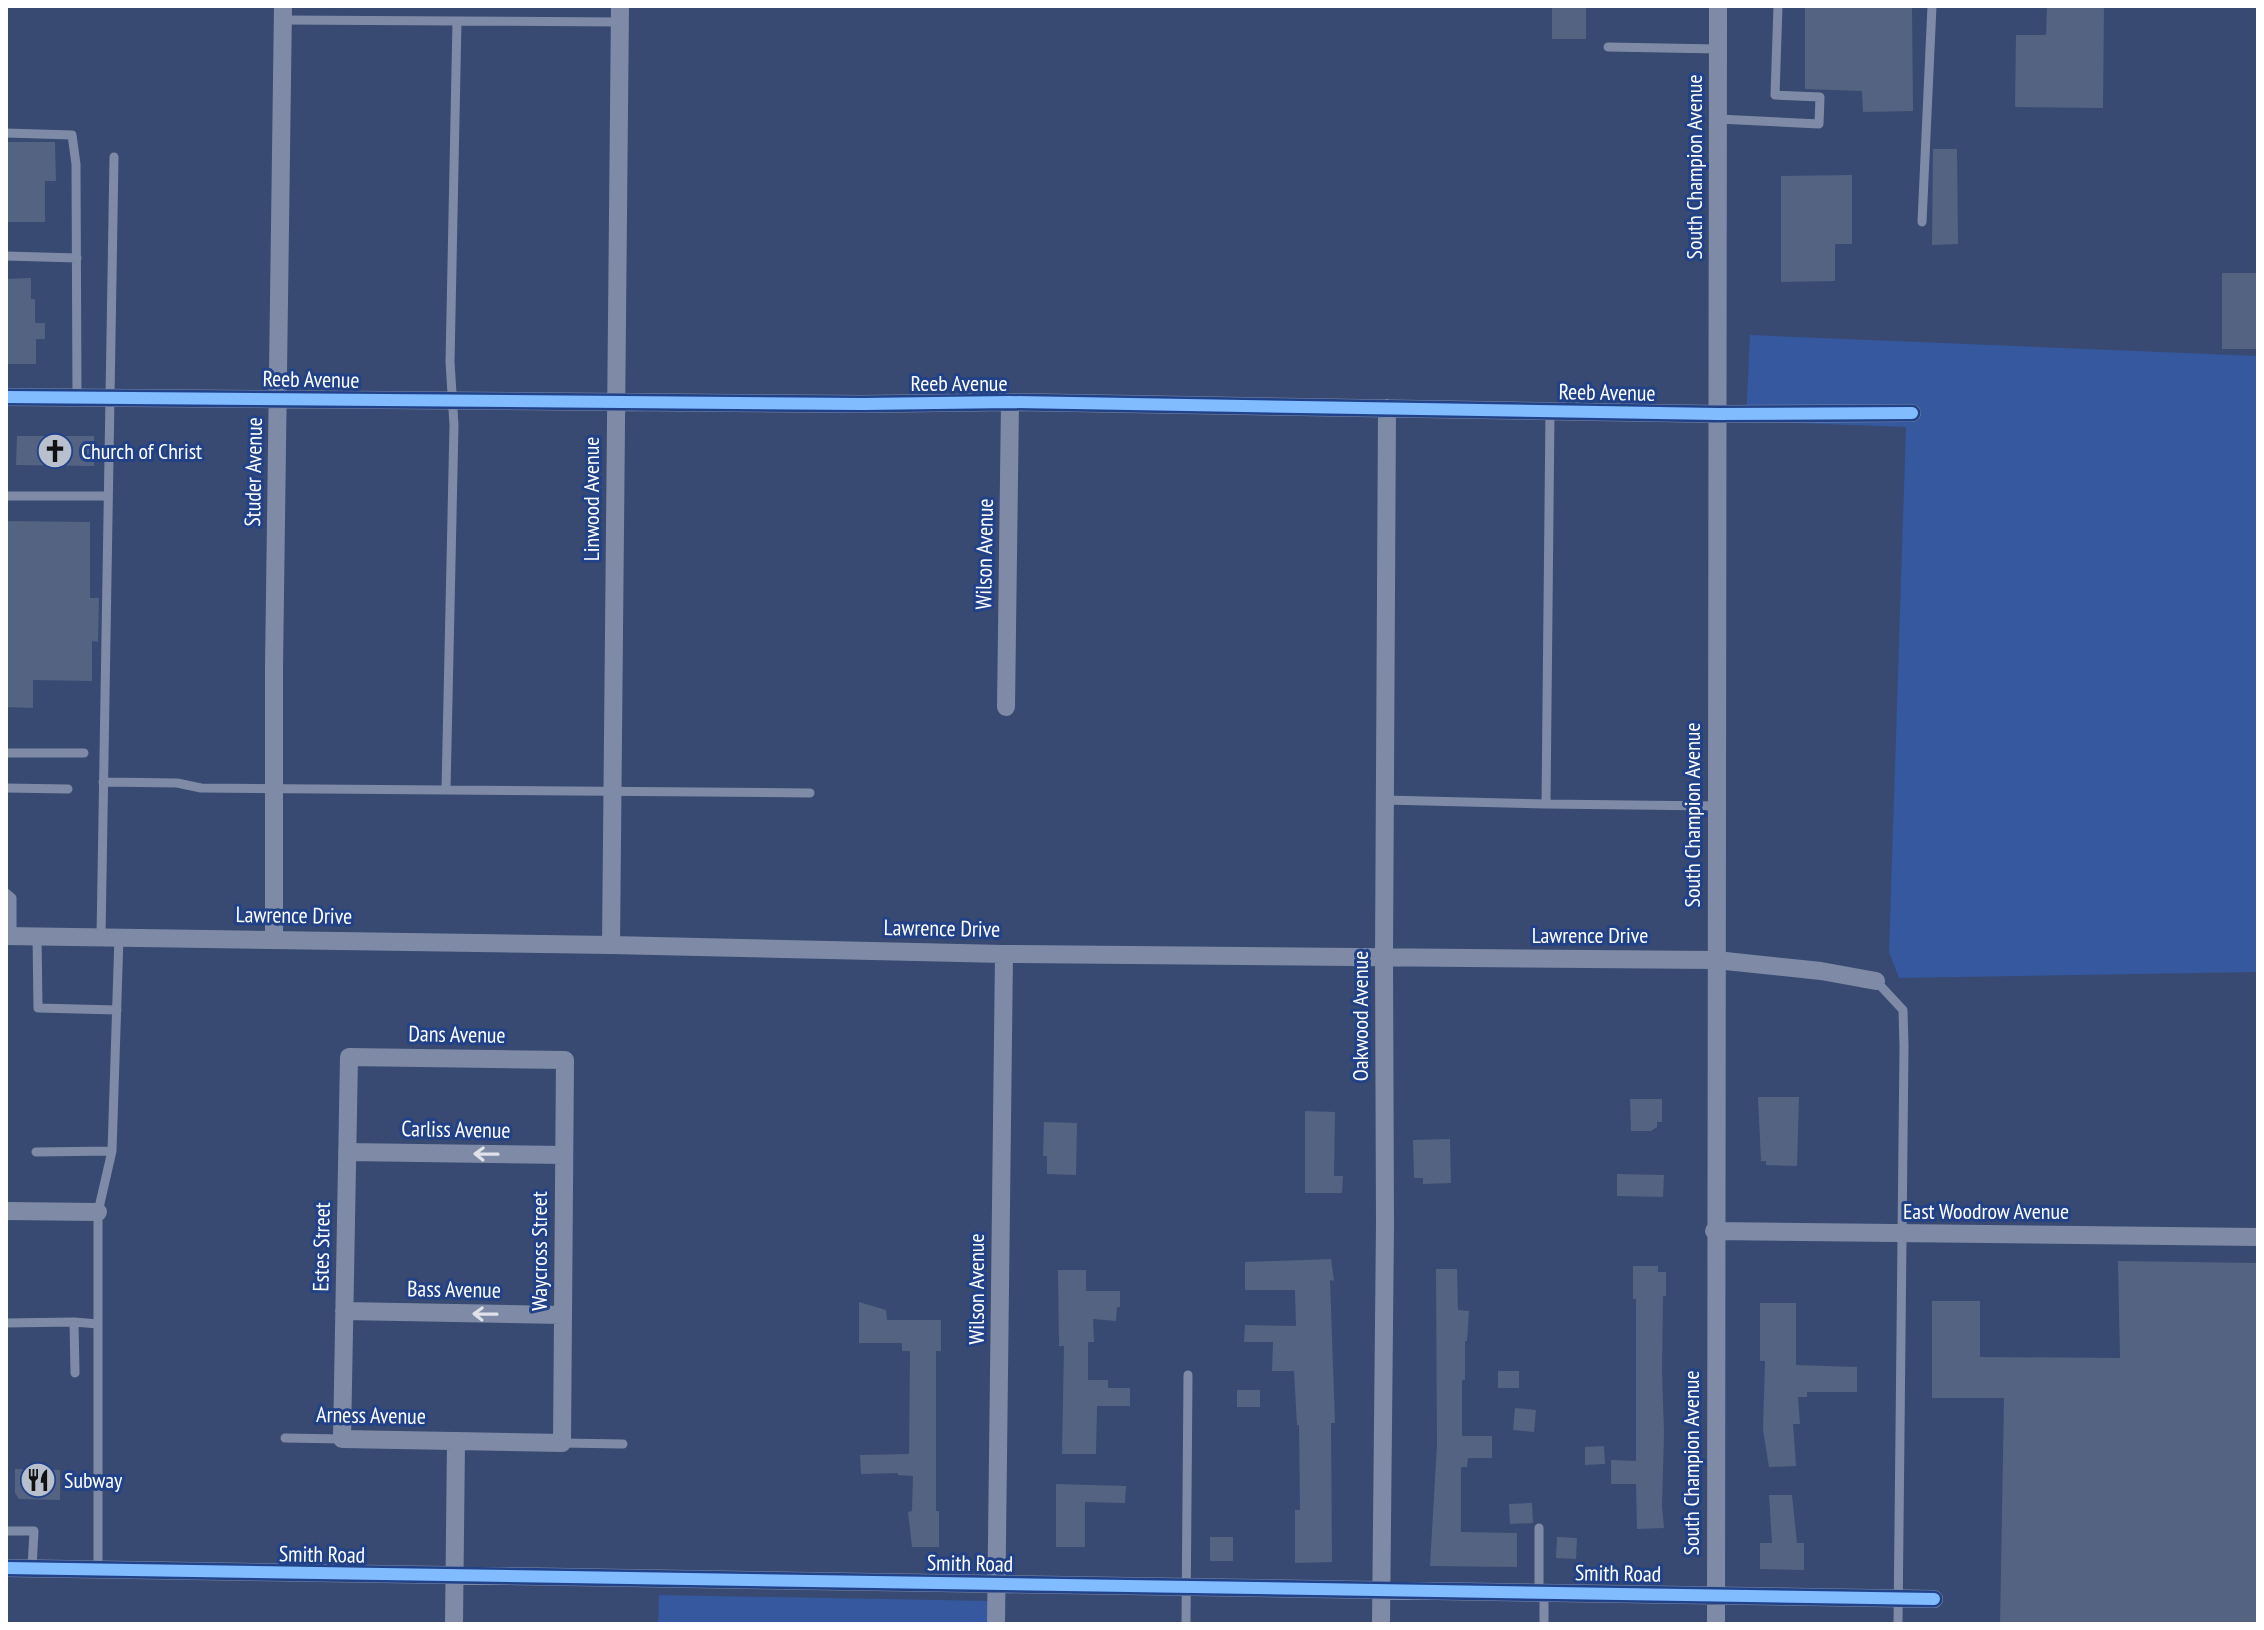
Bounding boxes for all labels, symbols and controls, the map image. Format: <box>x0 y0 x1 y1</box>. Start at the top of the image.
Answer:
street label: South Champion Avenue <box>1680 75 1708 259</box>
street label: Reeb Avenue <box>262 364 360 394</box>
street label: Reeb Avenue <box>911 369 1007 397</box>
street label: Reeb Avenue <box>1558 377 1656 407</box>
street label: Studer Avenue <box>238 417 268 527</box>
church icon: Church of Christ <box>36 432 74 470</box>
place label: Church of Christ <box>81 437 202 465</box>
street label: Linwood Avenue <box>577 437 605 561</box>
street label: Wilson Avenue <box>969 498 999 610</box>
street label: South Champion Avenue <box>1678 723 1706 907</box>
street label: Lawrence Drive <box>235 900 353 930</box>
street label: Lawrence Drive <box>883 913 1001 943</box>
street label: Lawrence Drive <box>1532 921 1648 949</box>
street label: Oakwood Avenue <box>1346 951 1374 1081</box>
street label: Dans Avenue <box>408 1019 506 1049</box>
street label: Carliss Avenue <box>401 1114 511 1144</box>
one-way arrow <box>473 1146 500 1162</box>
street label: Waycross Street <box>525 1191 553 1311</box>
street label: East Woodrow Avenue <box>1903 1197 2069 1225</box>
street label: Estes Street <box>306 1202 336 1292</box>
street label: Wilson Avenue <box>962 1234 990 1345</box>
street label: Bass Avenue <box>407 1274 501 1304</box>
one-way arrow <box>472 1306 499 1322</box>
street label: South Champion Avenue <box>1677 1371 1705 1555</box>
street label: Arness Avenue <box>316 1400 426 1430</box>
restaurant icon: Subway <box>19 1461 57 1499</box>
place label: Subway <box>64 1466 123 1494</box>
street label: Smith Road <box>279 1539 365 1569</box>
street label: Smith Road <box>927 1548 1013 1578</box>
street label: Smith Road <box>1575 1558 1661 1588</box>

